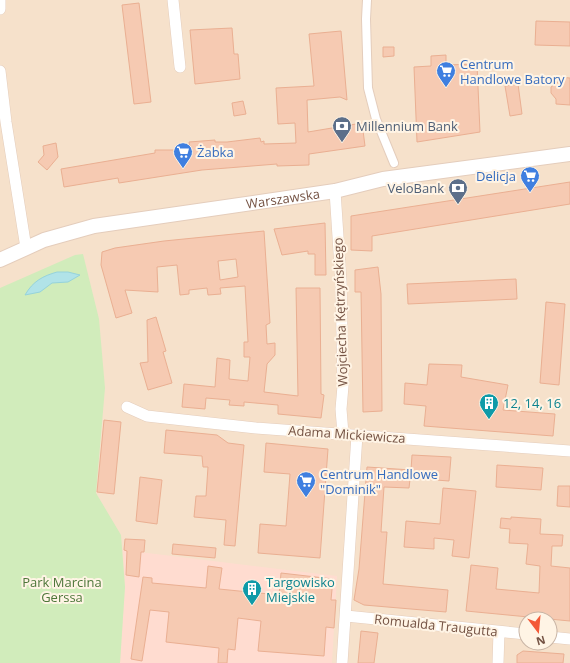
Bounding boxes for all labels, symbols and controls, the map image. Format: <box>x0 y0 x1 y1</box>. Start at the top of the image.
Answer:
place label: Centrum Handlowe Batory <box>460 55 565 88</box>
supermarket icon: Centrum Handlowe Batory <box>435 60 457 88</box>
bank icon: Millennium Bank <box>331 115 353 143</box>
place label: Millennium Bank <box>356 117 458 135</box>
supermarket icon: Żabka <box>172 141 194 169</box>
place label: Żabka <box>197 143 234 161</box>
supermarket icon: Delicja <box>519 165 541 193</box>
place label: Delicja <box>476 167 516 185</box>
bank icon: VeloBank <box>447 177 469 205</box>
place label: VeloBank <box>387 179 444 197</box>
street label: Warszawska <box>245 184 321 213</box>
street label: Wojciecha Kętrzyńskiego <box>328 237 352 387</box>
building icon: 12, 14, 16 <box>478 392 500 420</box>
place label: 12, 14, 16 <box>503 394 561 412</box>
street label: Adama Mickiewicza <box>288 421 406 447</box>
place label: Centrum Handlowe "Dominik" <box>320 465 438 498</box>
supermarket icon: Centrum Handlowe "Dominik" <box>295 470 317 498</box>
park label: Park Marcina Gerssa <box>22 573 102 606</box>
place label: Targowisko Miejskie <box>266 573 335 606</box>
building icon: Targowisko Miejskie <box>241 578 263 606</box>
street label: Romualda Traugutta <box>373 610 499 640</box>
north arrow <box>518 611 558 651</box>
text: N <box>535 633 547 650</box>

